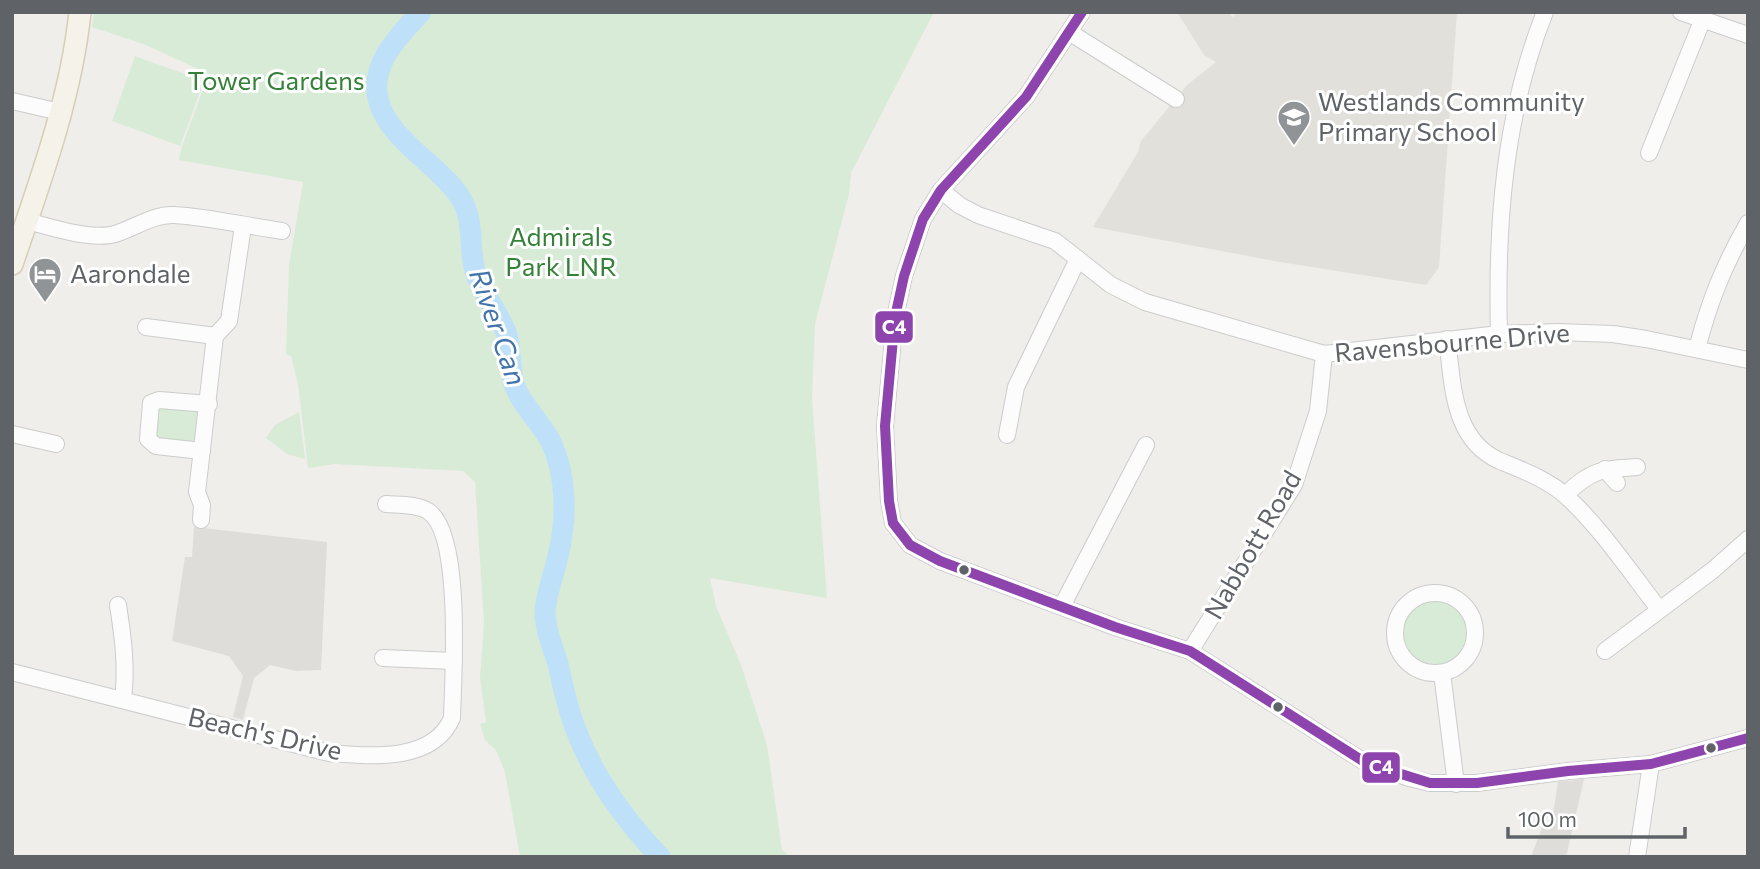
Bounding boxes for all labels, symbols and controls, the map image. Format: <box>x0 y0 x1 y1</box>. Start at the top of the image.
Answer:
park label: Tower Gardens <box>187 64 365 95</box>
place label: Westlands Community Primary School <box>1318 85 1585 146</box>
school or university icon: Westlands Community Primary School <box>1275 98 1313 147</box>
park label: Admirals Park LNR <box>505 220 617 281</box>
hotel icon: Aarondale <box>26 255 64 304</box>
place label: Aarondale <box>70 257 191 288</box>
water label: River Can <box>463 264 535 390</box>
line badge: C4 <box>874 310 914 344</box>
text: C4 <box>882 315 907 338</box>
street label: Ravensbourne Drive <box>1333 316 1571 367</box>
street label: Nabbott Road <box>1197 464 1307 624</box>
unlabelled marker <box>957 563 971 577</box>
street label: Beach's Drive <box>185 700 345 765</box>
unlabelled marker <box>1271 700 1285 714</box>
unlabelled marker <box>1704 741 1718 755</box>
line badge: C4 <box>1361 751 1401 784</box>
text: C4 <box>1369 755 1394 778</box>
scale bar <box>1508 796 1685 840</box>
text: 100 m <box>1518 806 1577 831</box>

